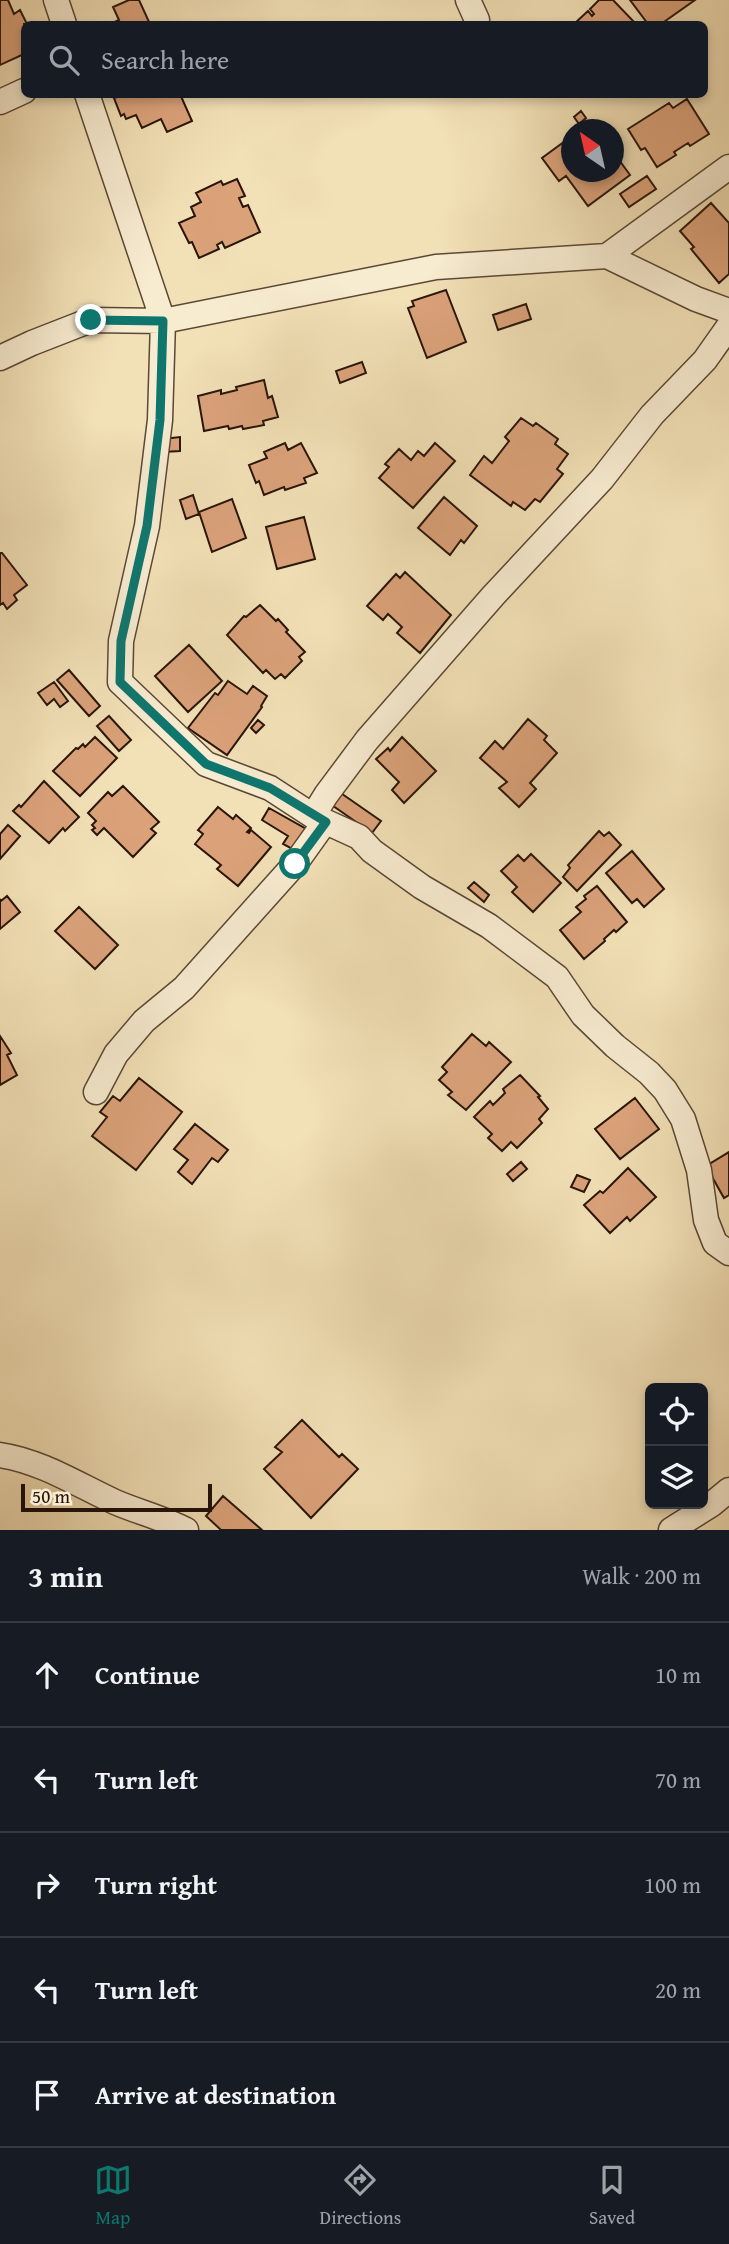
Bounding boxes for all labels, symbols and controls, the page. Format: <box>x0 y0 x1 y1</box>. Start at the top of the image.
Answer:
search box <box>21 21 708 98</box>
text: Search here <box>101 40 229 79</box>
icon: search <box>45 41 83 79</box>
north arrow <box>561 119 624 182</box>
route end <box>75 304 106 335</box>
route start <box>279 848 310 879</box>
map controls <box>645 1383 708 1509</box>
button: locate <box>645 1383 708 1446</box>
button: layers <box>645 1446 708 1509</box>
scale bar <box>21 1481 212 1513</box>
text: 50 m <box>32 1482 70 1510</box>
text: 3 min <box>28 1554 103 1598</box>
text: Walk · 200 m <box>582 1559 701 1592</box>
text: Continue <box>95 1655 200 1694</box>
icon: ahead <box>28 1656 66 1694</box>
text: 10 m <box>655 1658 701 1691</box>
text: Turn left <box>95 1760 198 1799</box>
icon: left <box>28 1761 66 1799</box>
text: 70 m <box>655 1763 701 1796</box>
text: Turn right <box>95 1865 217 1904</box>
icon: right <box>28 1866 66 1904</box>
text: 100 m <box>644 1868 701 1901</box>
text: Turn left <box>95 1970 198 2009</box>
icon: left <box>28 1971 66 2009</box>
text: 20 m <box>655 1973 701 2006</box>
text: Arrive at destination <box>95 2075 336 2114</box>
icon: arrive <box>28 2076 66 2114</box>
tab: Map <box>94 2161 132 2231</box>
tab: Directions <box>320 2161 401 2231</box>
tab: Saved <box>589 2161 635 2231</box>

